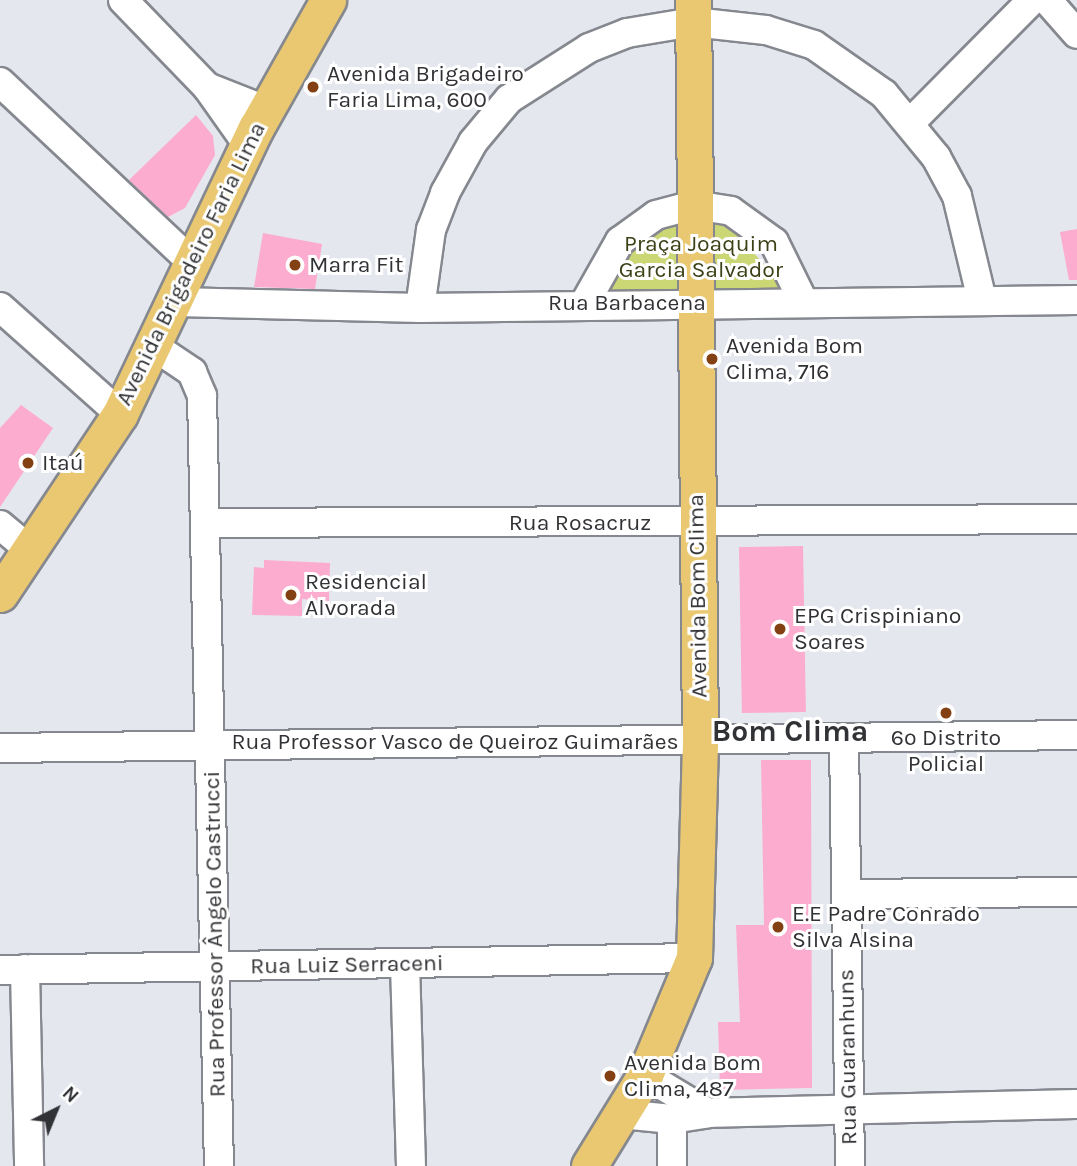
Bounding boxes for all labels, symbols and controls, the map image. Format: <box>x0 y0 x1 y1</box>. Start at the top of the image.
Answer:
place label: Avenida Brigadeiro Faria Lima, 600 <box>327 60 524 114</box>
marker: Avenida Brigadeiro Faria Lima, 600 <box>305 79 321 95</box>
street label: Avenida Brigadeiro Faria Lima <box>110 118 272 410</box>
park label: Praça Joaquim Garcia Salvador <box>619 230 783 284</box>
place label: Marra Fit <box>309 251 403 279</box>
marker: Marra Fit <box>287 257 303 273</box>
street label: Rua Barbacena <box>548 289 706 317</box>
place label: Avenida Bom Clima, 716 <box>726 332 863 386</box>
marker: Avenida Bom Clima, 716 <box>704 351 720 367</box>
place label: Itaú <box>42 449 84 477</box>
marker: Itaú <box>20 455 36 471</box>
street label: Avenida Bom Clima <box>682 494 714 698</box>
street label: Rua Rosacruz <box>509 509 651 537</box>
place label: Residencial Alvorada <box>305 568 427 622</box>
marker: Residencial Alvorada <box>283 587 299 603</box>
place label: EPG Crispiniano Soares <box>794 602 961 656</box>
marker: EPG Crispiniano Soares <box>772 621 788 637</box>
marker: 6º Distrito Policial <box>938 705 954 721</box>
district label: Bom Clima <box>712 713 868 749</box>
place label: 6º Distrito Policial <box>891 724 1001 778</box>
street label: Rua Professor Vasco de Queiroz Guimarães <box>231 728 679 756</box>
street label: Rua Professor Ângelo Castrucci <box>198 770 232 1098</box>
place label: E.E Padre Conrado Silva Alsina <box>792 900 980 954</box>
marker: E.E Padre Conrado Silva Alsina <box>770 919 786 935</box>
street label: Rua Luiz Serraceni <box>250 950 444 980</box>
street label: Rua Guaranhuns <box>833 969 863 1145</box>
place label: Avenida Bom Clima, 487 <box>624 1049 761 1103</box>
marker: Avenida Bom Clima, 487 <box>602 1068 618 1084</box>
north arrow <box>21 1075 91 1145</box>
text: N <box>58 1082 83 1107</box>

